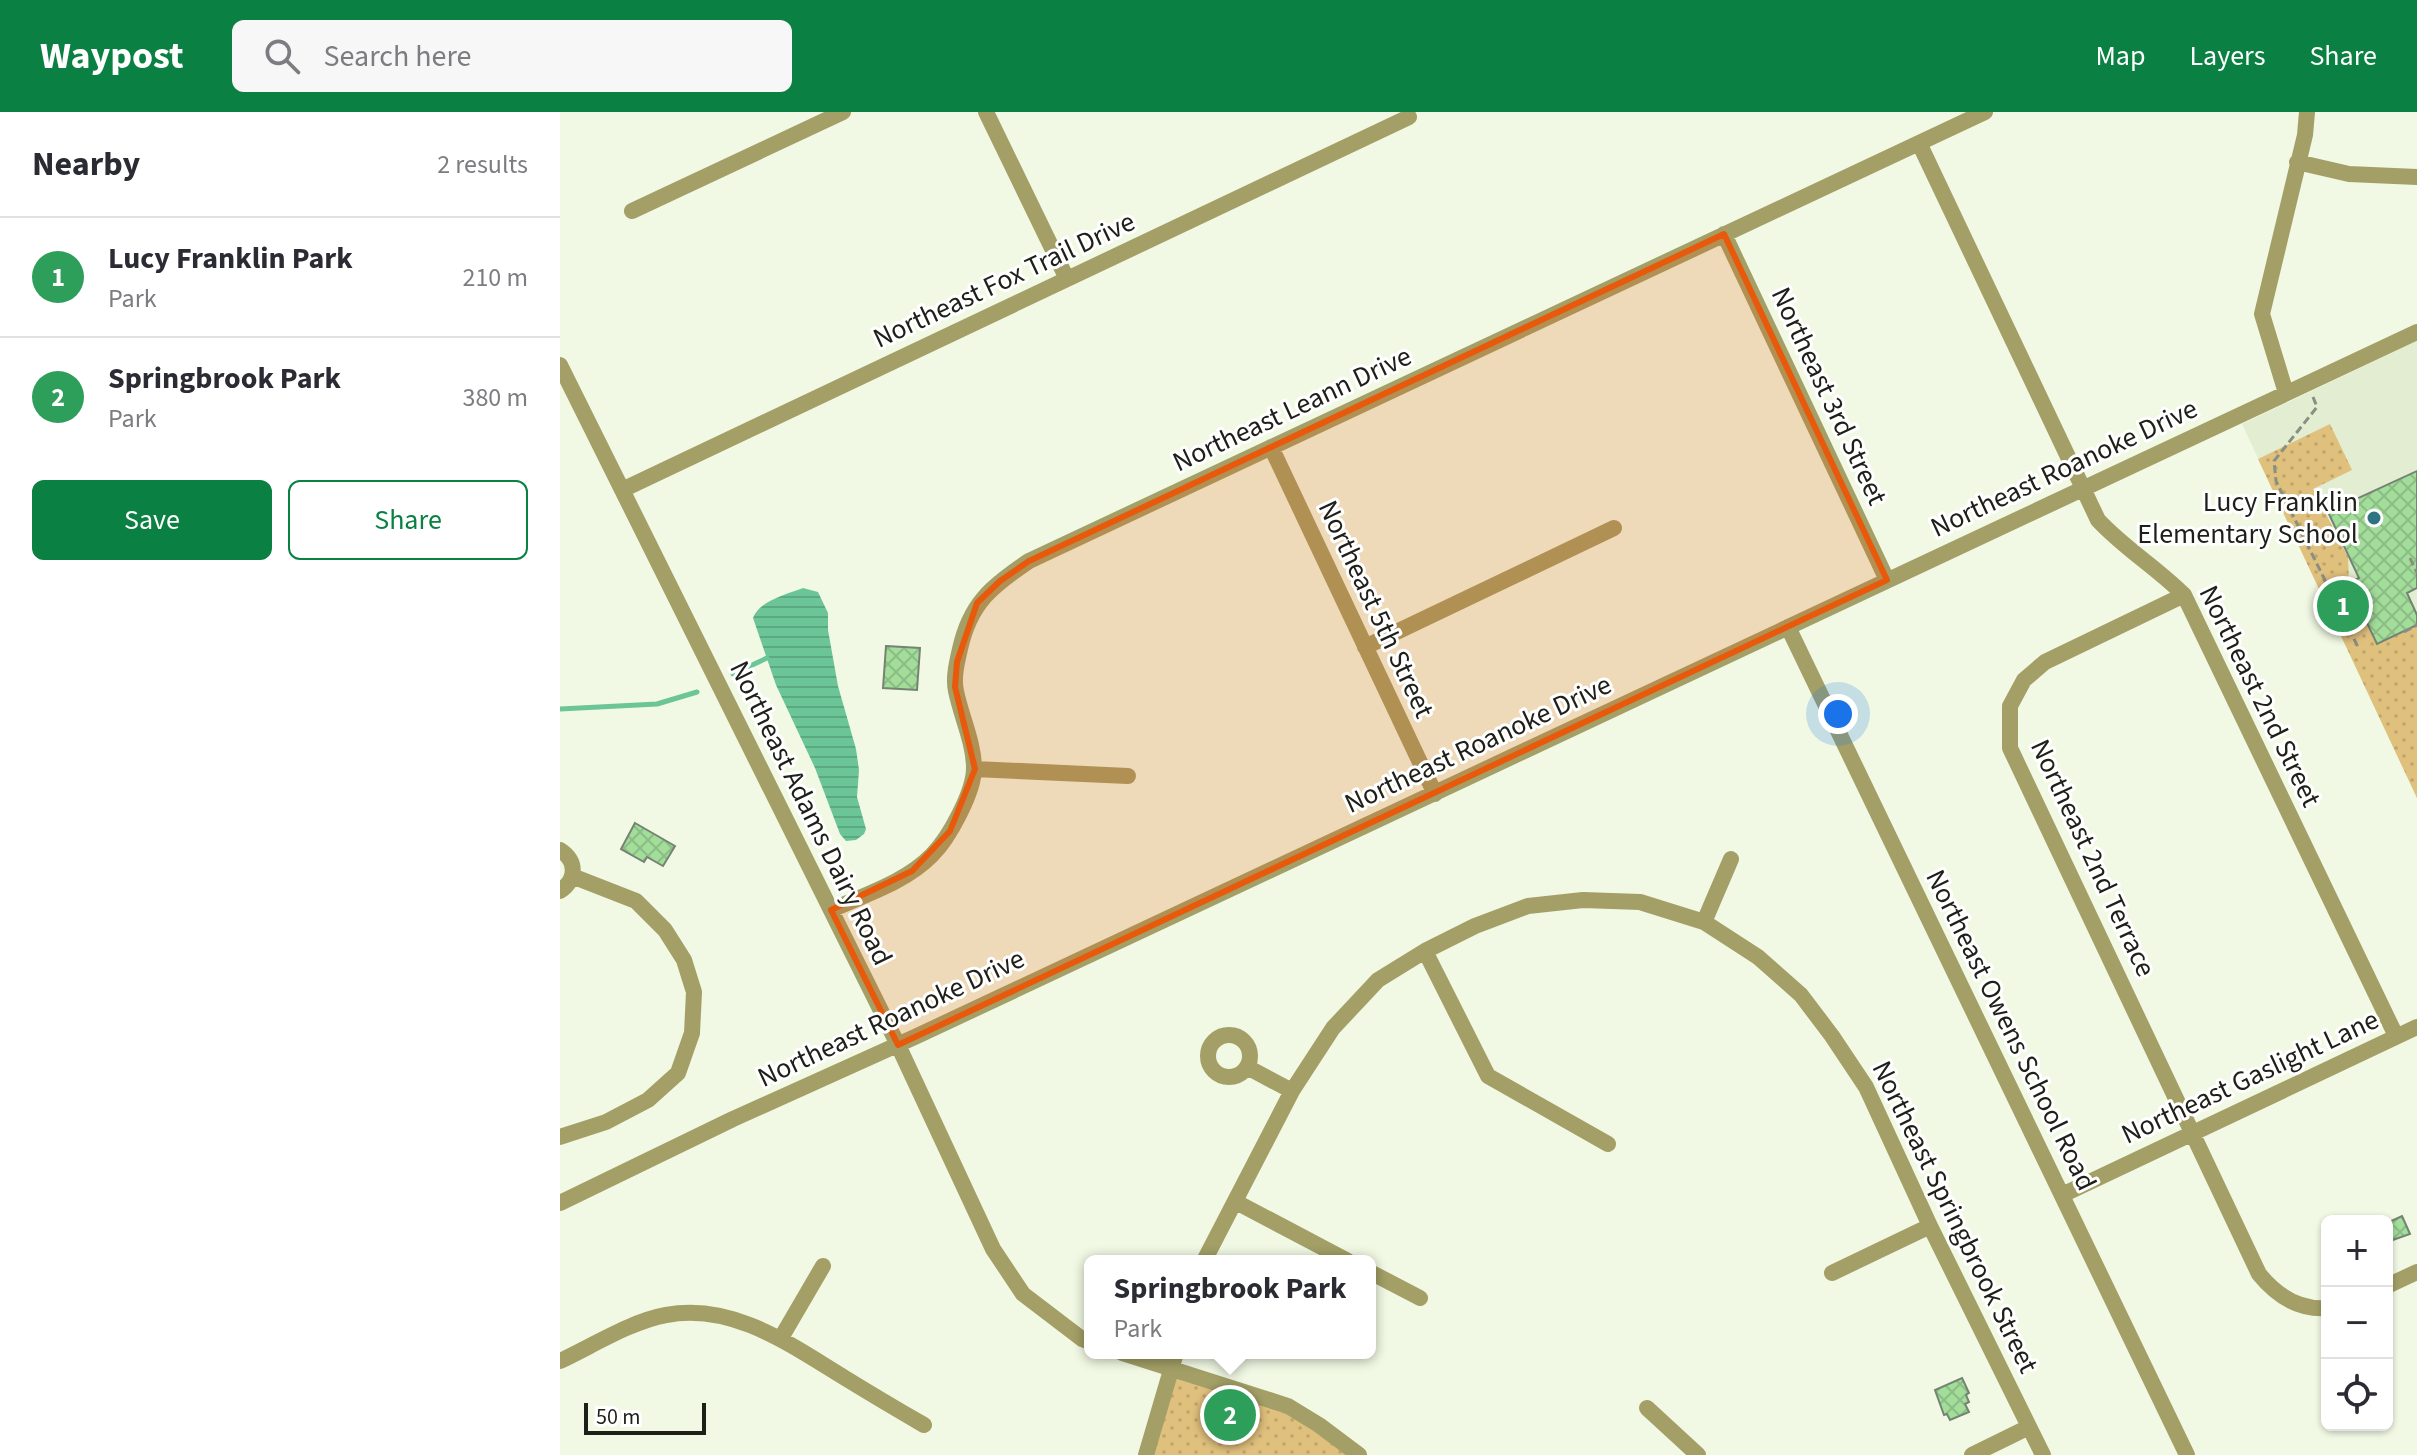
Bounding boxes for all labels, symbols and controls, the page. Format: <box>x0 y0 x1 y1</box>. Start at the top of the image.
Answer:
search box <box>232 20 792 92</box>
text: Waypost <box>40 29 184 83</box>
icon: search <box>260 34 304 78</box>
text: Search here <box>324 35 471 78</box>
text: Map <box>2095 36 2145 76</box>
text: Layers <box>2189 36 2265 76</box>
text: Share <box>2309 36 2377 76</box>
text: Nearby <box>32 140 140 189</box>
text: 2 results <box>437 146 528 183</box>
street label: Northeast Fox Trail Drive <box>866 202 1142 358</box>
text: Lucy Franklin Park <box>108 237 353 280</box>
text: 1 <box>51 259 65 296</box>
text: 210 m <box>462 259 528 296</box>
text: Park <box>108 280 157 317</box>
street label: Northeast 3rd Street <box>1761 281 1897 512</box>
street label: Northeast Leann Drive <box>1166 336 1418 482</box>
text: Springbrook Park <box>108 357 341 400</box>
text: 2 <box>51 379 65 416</box>
text: 380 m <box>462 379 528 416</box>
street label: Northeast Roanoke Drive <box>1924 389 2204 547</box>
text: Park <box>108 400 157 437</box>
button: Save <box>32 480 272 560</box>
button: Share <box>288 480 528 560</box>
place label: Lucy Franklin Elementary School <box>2137 482 2358 554</box>
street label: Northeast 5th Street <box>1308 494 1444 725</box>
marker: Lucy Franklin Elementary School <box>2365 509 2383 527</box>
pin: 1 <box>2317 576 2369 636</box>
street label: Northeast 2nd Street <box>2189 578 2331 814</box>
street label: Northeast Adams Dairy Road <box>720 654 902 972</box>
street label: Northeast Roanoke Drive <box>1338 665 1618 823</box>
your location <box>1818 694 1858 734</box>
street label: Northeast 2nd Terrace <box>2020 733 2166 983</box>
street label: Northeast Owens School Road <box>1916 863 2106 1197</box>
street label: Northeast Roanoke Drive <box>751 939 1031 1097</box>
street label: Northeast Gaslight Lane <box>2115 1000 2385 1154</box>
street label: Northeast Springbrook Street <box>1862 1054 2048 1380</box>
map controls <box>2321 1215 2393 1431</box>
button: + <box>2321 1215 2393 1287</box>
popup <box>1084 1255 1376 1359</box>
text: Springbrook Park <box>1114 1267 1346 1310</box>
button: − <box>2321 1287 2393 1359</box>
text: Park <box>1114 1310 1162 1347</box>
button: locate <box>2321 1359 2393 1431</box>
pin: 2 <box>1204 1385 1256 1445</box>
scale bar <box>584 1399 706 1435</box>
text: 50 m <box>596 1401 641 1433</box>

